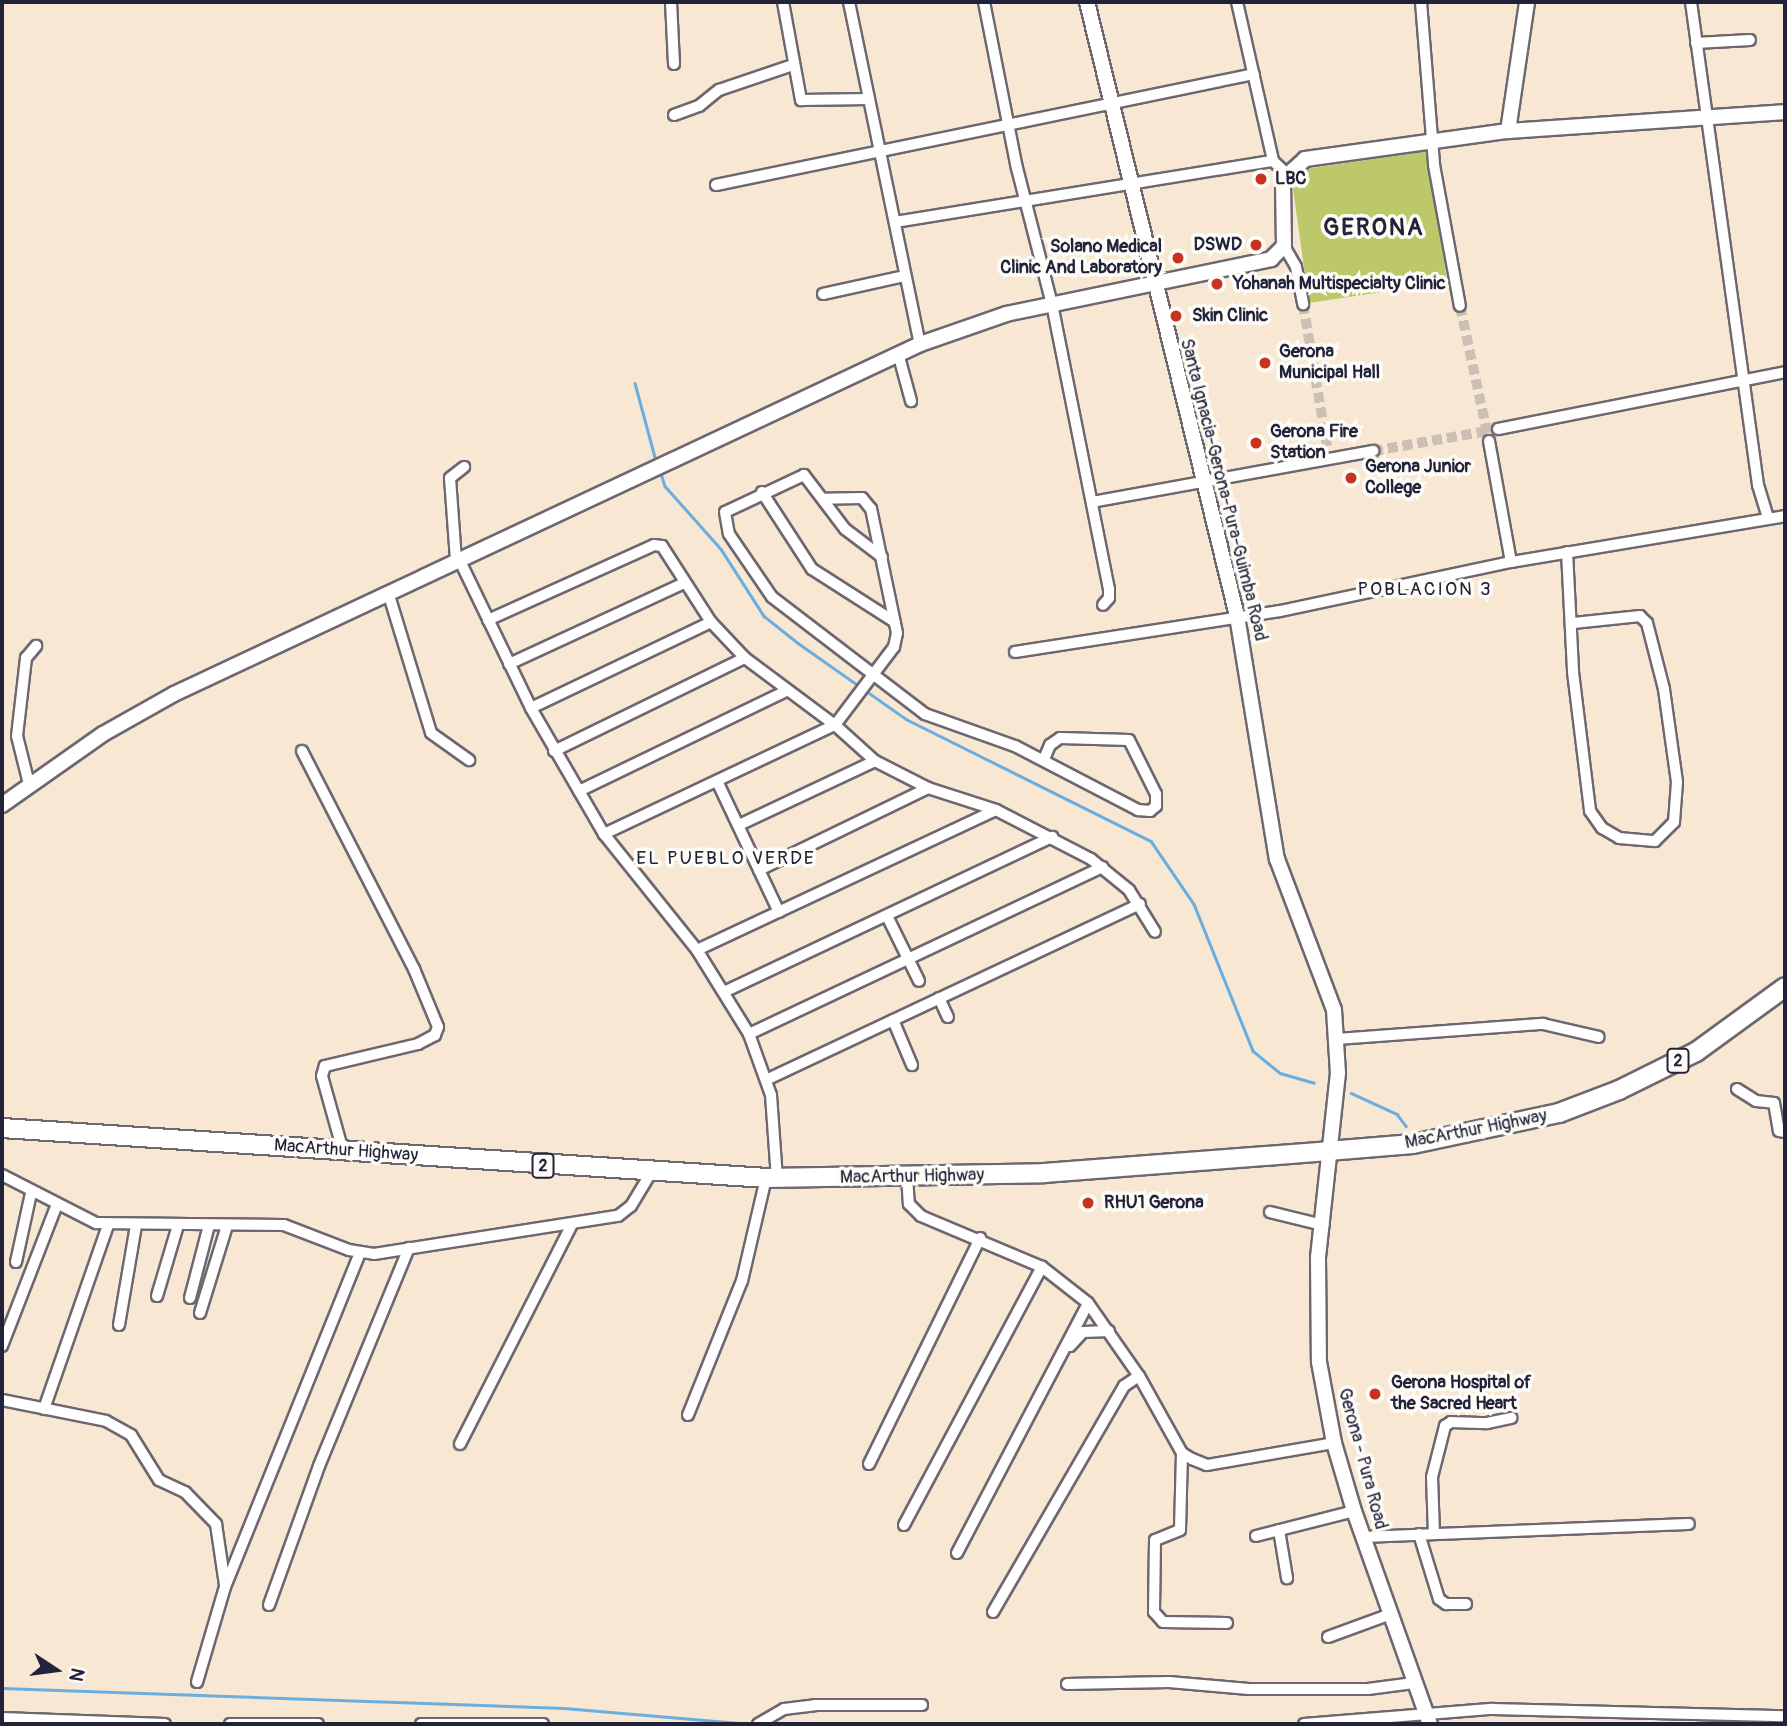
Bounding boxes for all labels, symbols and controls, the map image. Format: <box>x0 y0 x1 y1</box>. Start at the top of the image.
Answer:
place label: LBC <box>1275 168 1306 190</box>
marker: LBC <box>1253 171 1269 187</box>
district label: GERONA <box>1324 214 1424 242</box>
place label: DSWD <box>1194 234 1242 256</box>
place label: Solano Medical Clinic And Laboratory <box>1000 237 1162 280</box>
marker: DSWD <box>1248 237 1264 253</box>
marker: Solano Medical Clinic And Laboratory <box>1168 248 1188 268</box>
place label: Yohanah Multispecialty Clinic <box>1233 273 1446 295</box>
marker: Yohanah Multispecialty Clinic <box>1207 274 1227 294</box>
place label: Skin Clinic <box>1192 305 1268 327</box>
marker: Skin Clinic <box>1166 306 1186 326</box>
street label: Santa Ignacia-Gerona-Pura-Guimba Road <box>1175 337 1271 643</box>
place label: Gerona Municipal Hall <box>1279 342 1380 384</box>
marker: Gerona Municipal Hall <box>1257 355 1273 371</box>
place label: Gerona Fire Station <box>1270 422 1358 464</box>
marker: Gerona Fire Station <box>1248 435 1264 451</box>
place label: Gerona Junior College <box>1365 457 1471 500</box>
marker: Gerona Junior College <box>1343 470 1359 486</box>
district label: POBLACION 3 <box>1359 579 1491 601</box>
district label: EL PUEBLO VERDE <box>638 848 814 870</box>
road number: 2 <box>1666 1049 1690 1074</box>
street label: MacArthur Highway <box>1403 1106 1549 1154</box>
street label: MacArthur Highway <box>273 1135 419 1167</box>
road number: 2 <box>531 1154 555 1178</box>
street label: MacArthur Highway <box>840 1165 984 1189</box>
place label: RHU1 Gerona <box>1104 1192 1204 1214</box>
marker: RHU1 Gerona <box>1078 1193 1098 1213</box>
place label: Gerona Hospital of the Sacred Heart <box>1391 1373 1531 1416</box>
marker: Gerona Hospital of the Sacred Heart <box>1365 1384 1385 1404</box>
street label: Gerona - Pura Road <box>1333 1386 1391 1532</box>
north arrow <box>21 1635 91 1705</box>
text: N <box>63 1666 90 1684</box>

